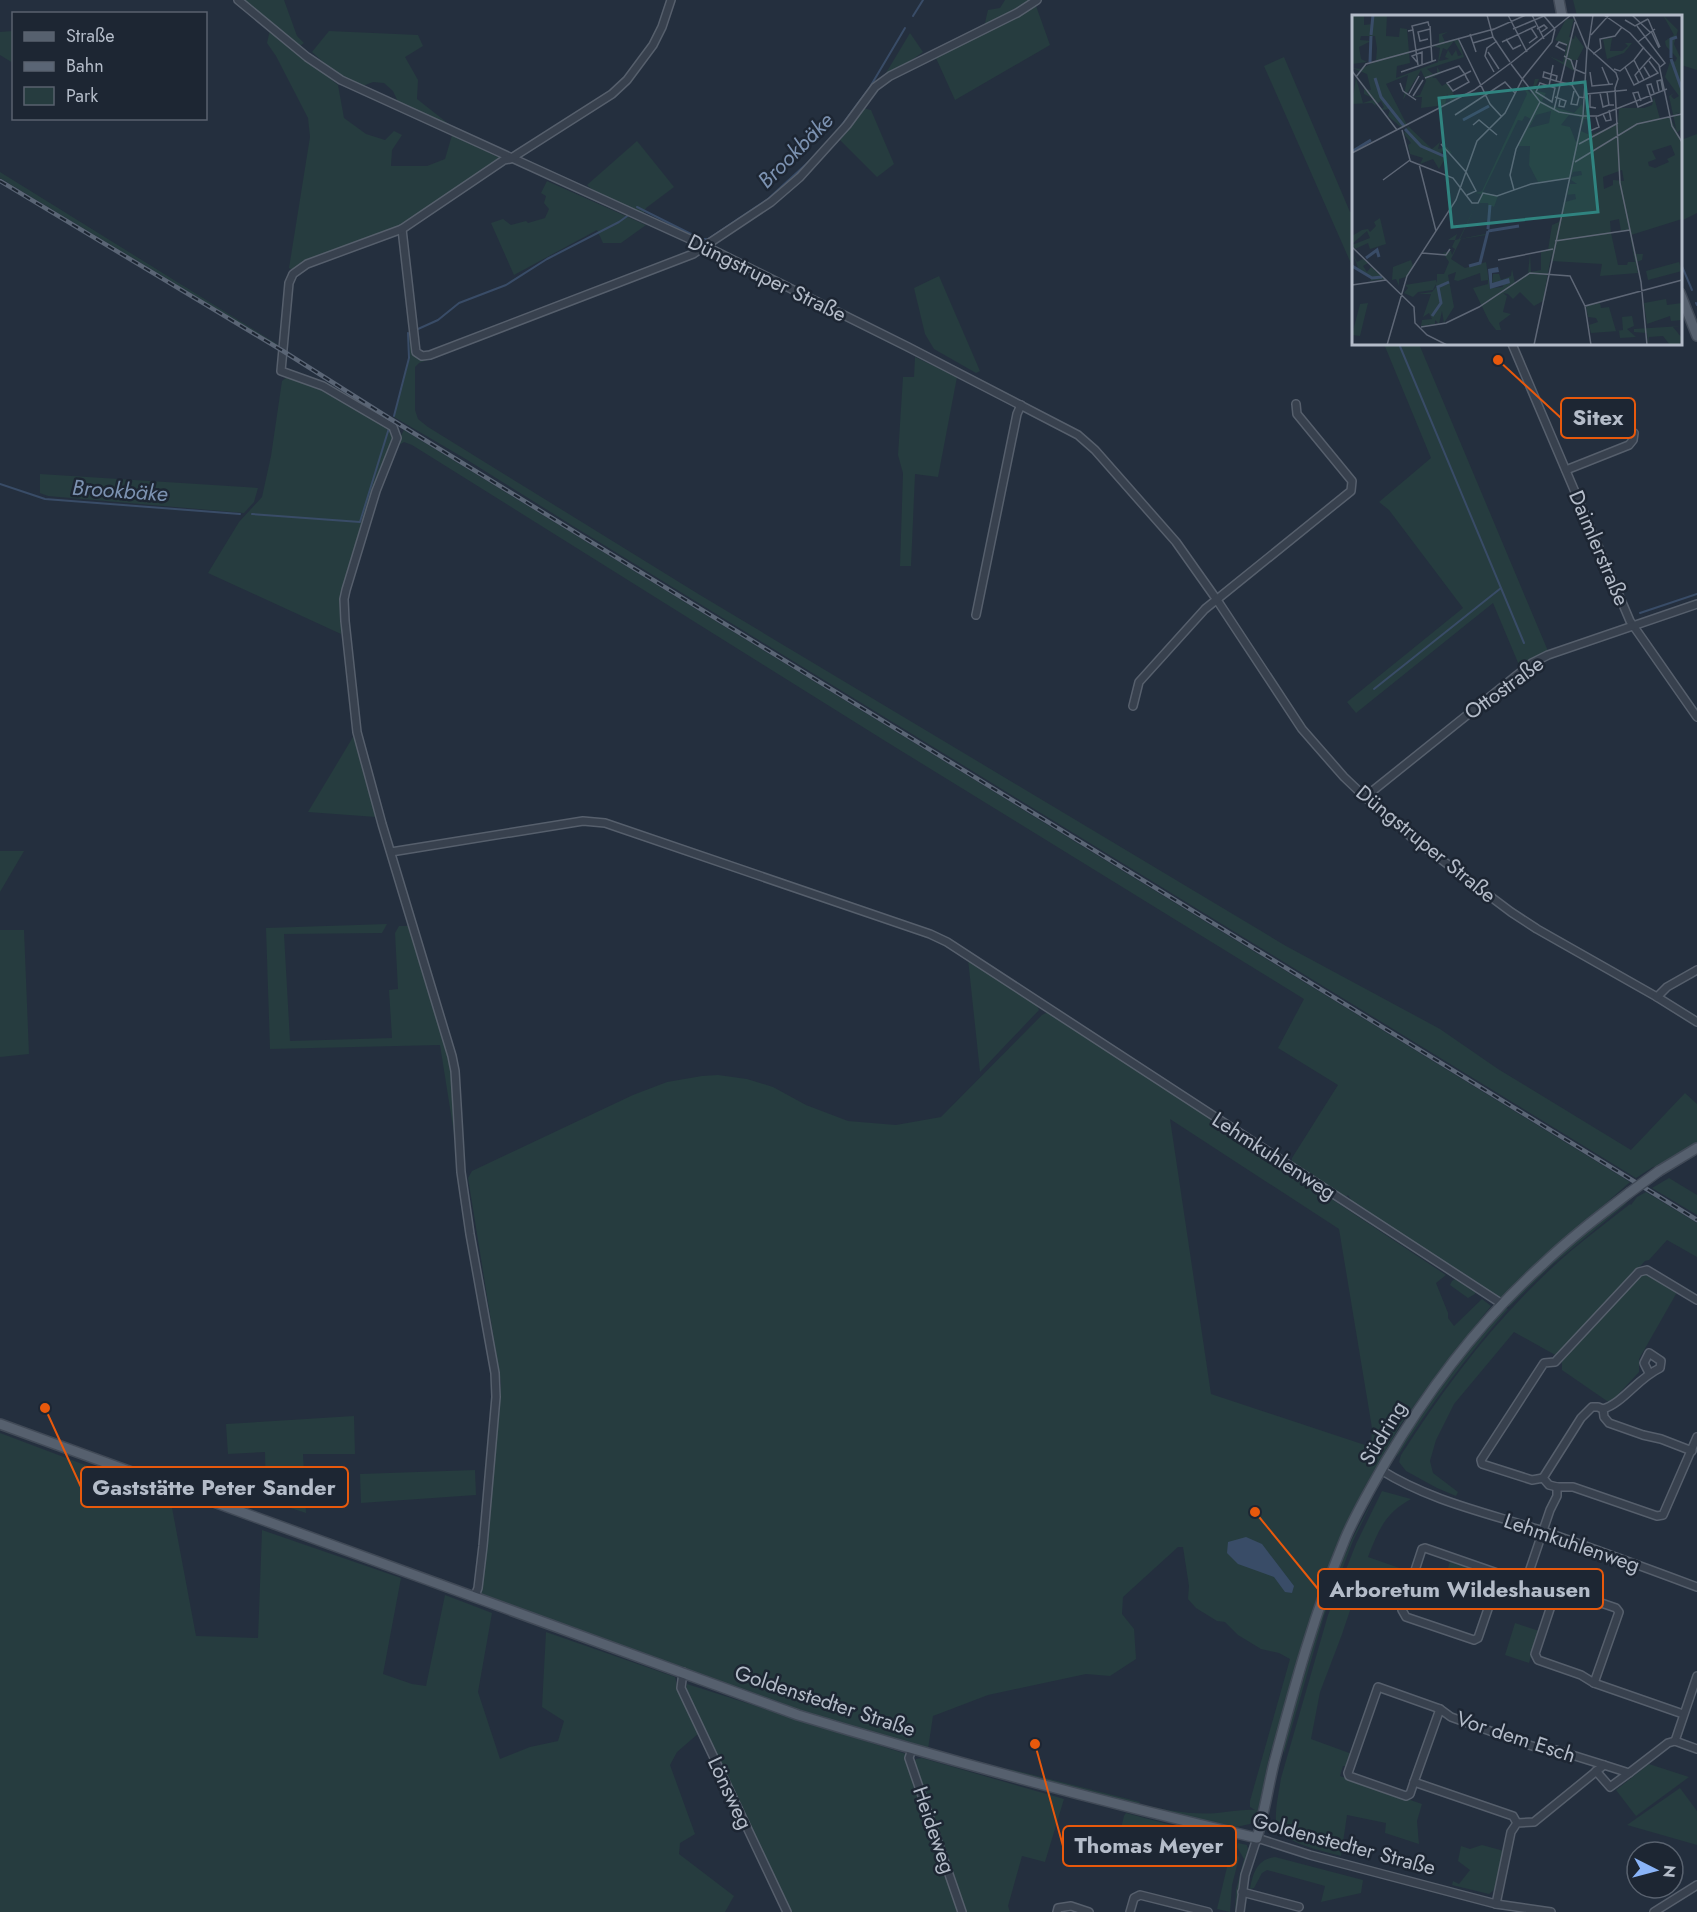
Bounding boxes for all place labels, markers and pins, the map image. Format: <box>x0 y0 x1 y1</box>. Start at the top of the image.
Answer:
callout: Sitex <box>1561 398 1635 438</box>
callout: Gaststätte Peter Sander <box>81 1467 348 1507</box>
callout: Arboretum Wildeshausen <box>1318 1569 1603 1609</box>
callout: Thomas Meyer <box>1063 1826 1236 1866</box>

